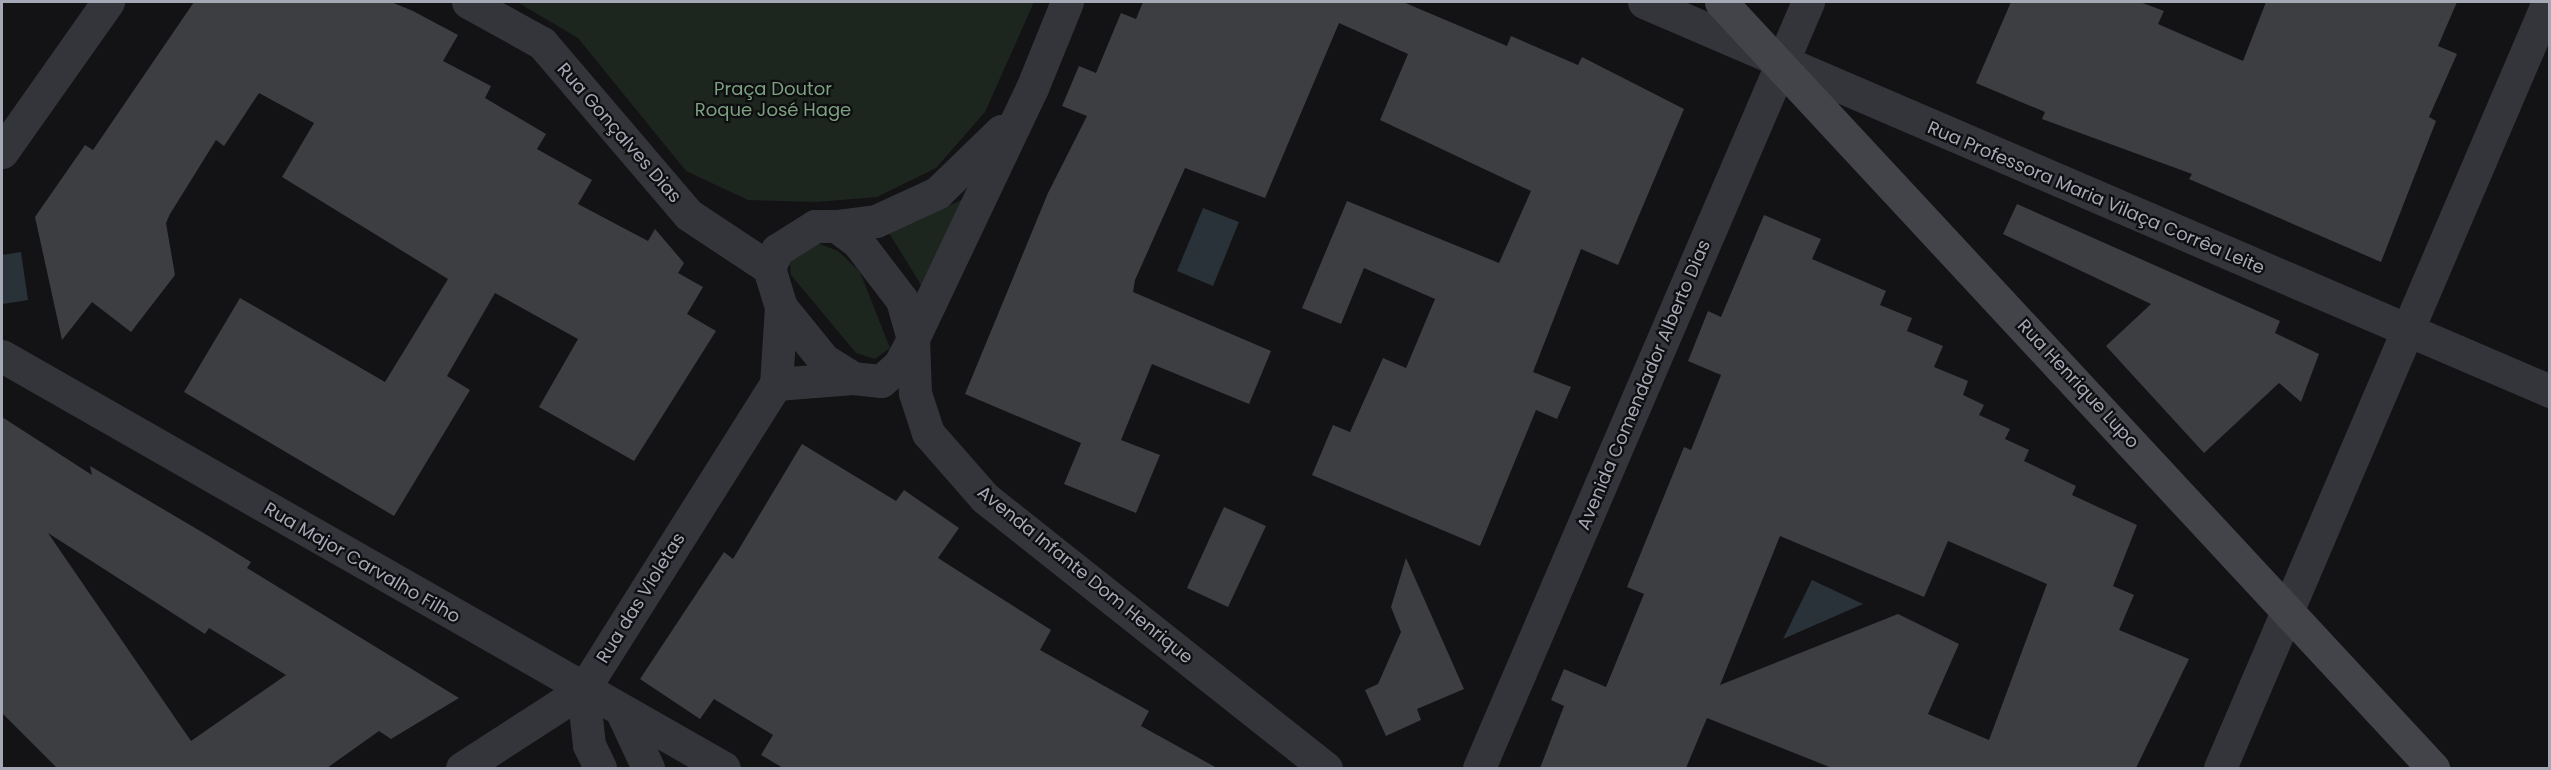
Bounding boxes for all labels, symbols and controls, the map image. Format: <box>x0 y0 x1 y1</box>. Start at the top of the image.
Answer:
street label: Rua Gonçalves Dias <box>552 59 686 207</box>
park label: Praça Doutor Roque José Hage <box>695 79 851 122</box>
street label: Rua Professora Maria Vilaça Corrêa Leite <box>1924 117 2268 279</box>
street label: Avenida Comendador Alberto Dias <box>1573 237 1715 533</box>
street label: Rua Henrique Lupo <box>2013 315 2143 453</box>
street label: Avenda Infante Dom Henrique <box>973 481 1197 669</box>
street label: Rua Major Carvalho Filho <box>260 498 464 628</box>
street label: Rua das Violetas <box>592 529 690 667</box>

